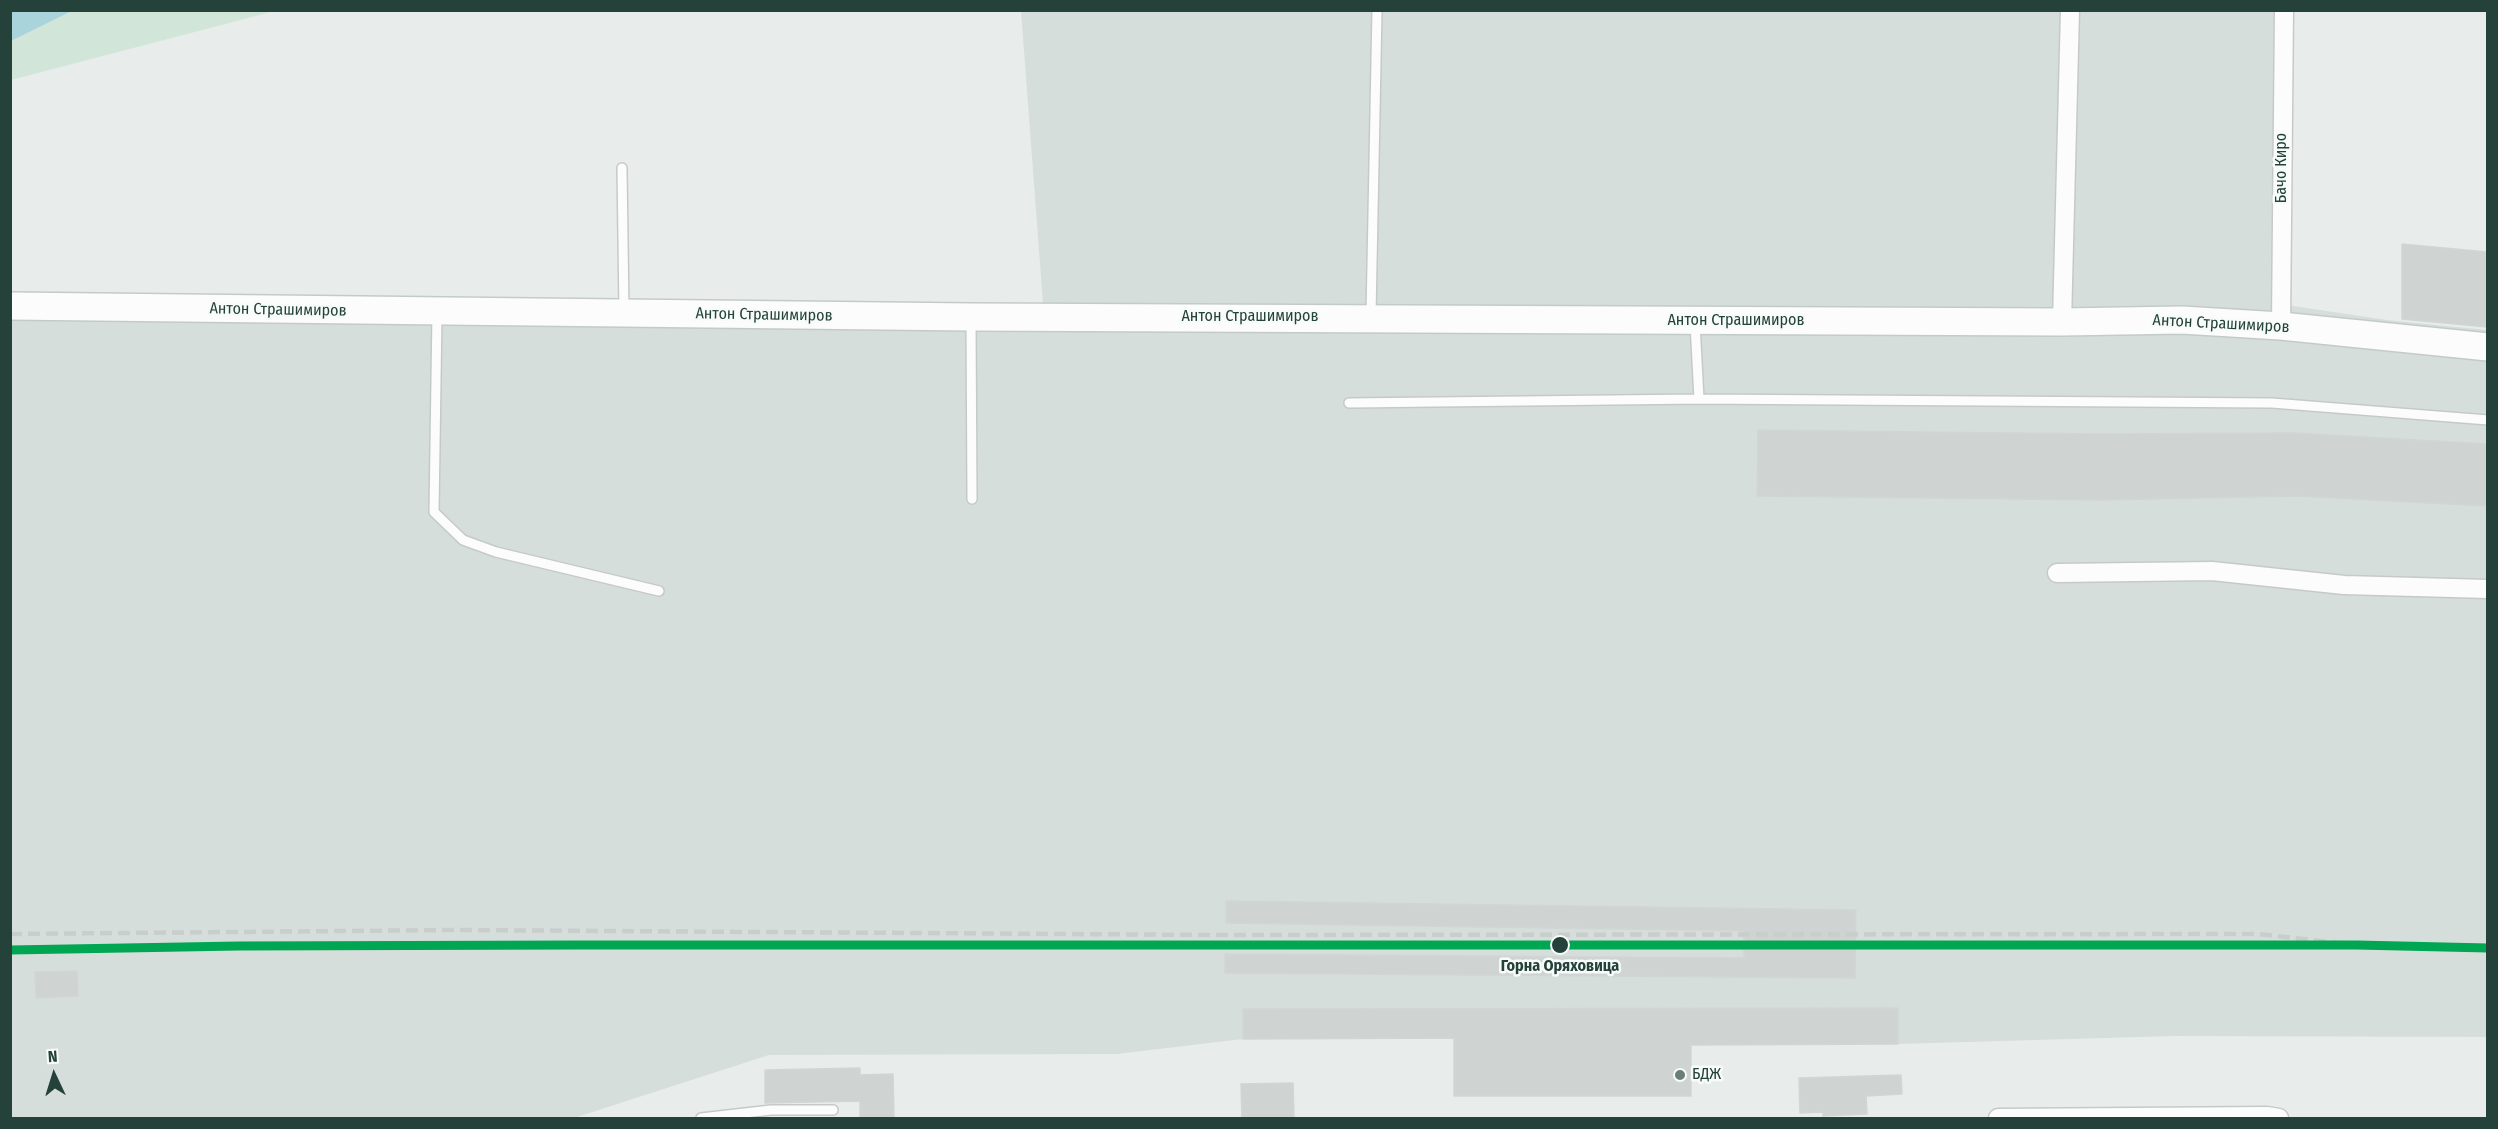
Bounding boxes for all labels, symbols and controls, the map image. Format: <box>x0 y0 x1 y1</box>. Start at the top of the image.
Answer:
street label: Бачо Киро <box>2272 133 2292 203</box>
street label: Антон Страшимиров <box>209 299 347 321</box>
street label: Антон Страшимиров <box>695 304 833 326</box>
street label: Антон Страшимиров <box>1181 307 1319 327</box>
street label: Антон Страшимиров <box>1667 311 1805 331</box>
street label: Антон Страшимиров <box>2152 311 2290 337</box>
marker: Горна Оряховица <box>1550 935 1570 955</box>
place label: Горна Оряховица <box>1501 957 1619 977</box>
north arrow <box>24 1045 84 1105</box>
text: N <box>47 1047 58 1066</box>
place label: БДЖ <box>1692 1065 1721 1085</box>
marker: БДЖ <box>1673 1068 1687 1082</box>

